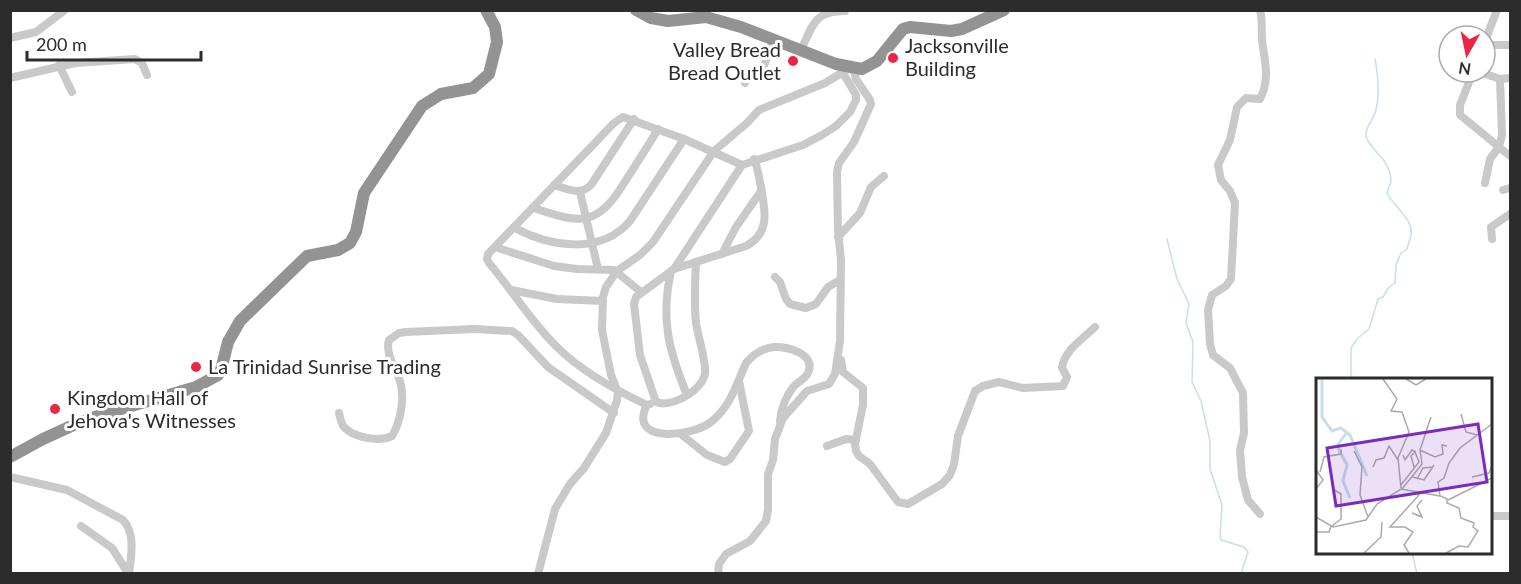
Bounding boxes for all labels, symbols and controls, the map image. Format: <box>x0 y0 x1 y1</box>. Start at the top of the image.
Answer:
scale bar <box>27 24 201 62</box>
north arrow <box>1437 24 1497 84</box>
text: 200 m <box>36 33 87 55</box>
place label: Jacksonville Building <box>905 33 1009 80</box>
place label: Valley Bread Bread Outlet <box>668 37 781 84</box>
marker: Jacksonville Building <box>886 51 900 65</box>
marker: Valley Bread Bread Outlet <box>786 54 800 68</box>
text: N <box>1457 59 1472 80</box>
place label: La Trinidad Sunrise Trading <box>208 354 441 378</box>
marker: La Trinidad Sunrise Trading <box>189 360 203 374</box>
inset map <box>1316 378 1491 554</box>
place label: Kingdom Hall of Jehova's Witnesses <box>67 385 236 432</box>
marker: Kingdom Hall of Jehova's Witnesses <box>48 402 62 416</box>

